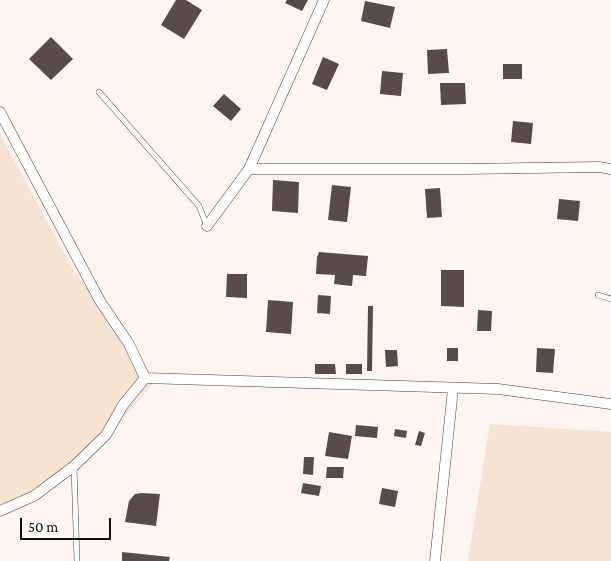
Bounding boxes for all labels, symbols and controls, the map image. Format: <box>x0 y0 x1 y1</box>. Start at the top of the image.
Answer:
scale bar <box>22 508 114 540</box>
text: 50 m <box>28 519 58 535</box>

